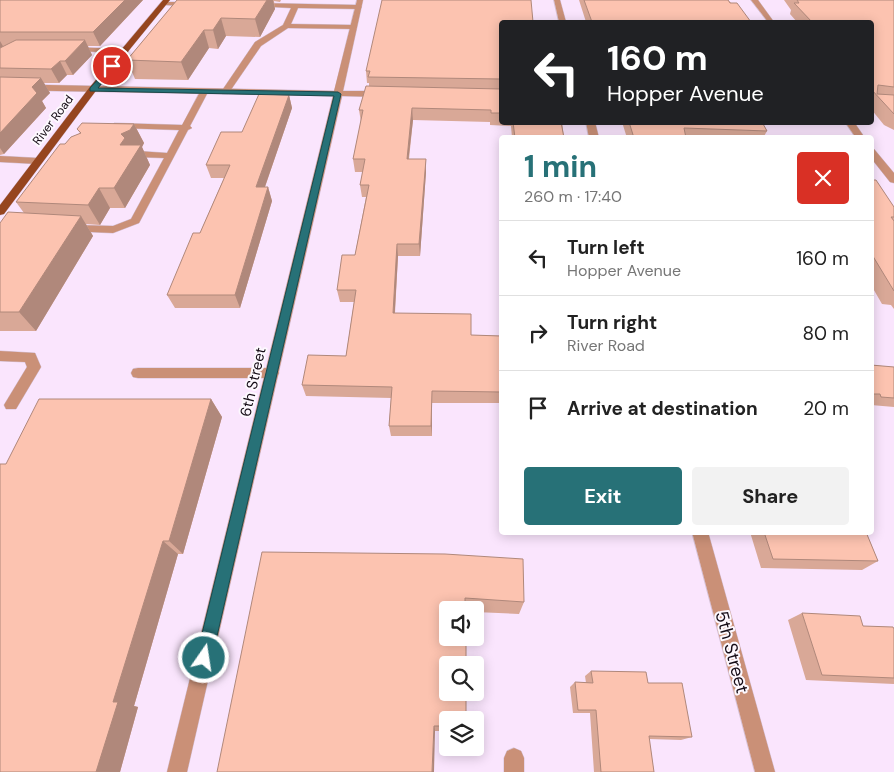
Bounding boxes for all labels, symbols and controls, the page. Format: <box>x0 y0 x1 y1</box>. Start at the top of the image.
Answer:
text: 160 m <box>607 35 708 81</box>
icon: left <box>524 40 589 105</box>
pin <box>91 45 133 87</box>
icon: arrive <box>98 52 126 80</box>
text: Hopper Avenue <box>607 79 764 108</box>
street label: River Road <box>29 92 77 148</box>
text: 1 min <box>524 147 597 186</box>
button: close <box>797 152 849 204</box>
text: 260 m · 17:40 <box>524 186 622 207</box>
text: Turn left <box>567 235 645 260</box>
icon: left <box>524 244 552 272</box>
text: 160 m <box>796 246 849 271</box>
text: Hopper Avenue <box>567 260 681 281</box>
text: Turn right <box>567 310 657 335</box>
icon: right <box>524 319 552 347</box>
text: 80 m <box>802 321 849 346</box>
text: River Road <box>567 335 645 356</box>
street label: 6th Street <box>235 345 271 419</box>
icon: arrive <box>524 394 552 422</box>
text: Arrive at destination <box>567 396 758 421</box>
text: 20 m <box>803 396 849 421</box>
button: Exit <box>524 467 682 525</box>
button: Share <box>692 467 849 525</box>
map controls <box>439 601 484 756</box>
button: sound <box>439 601 484 646</box>
street label: 5th Street <box>710 608 754 696</box>
position arrow <box>177 631 229 683</box>
button: search <box>439 656 484 701</box>
button: layers <box>439 711 484 756</box>

